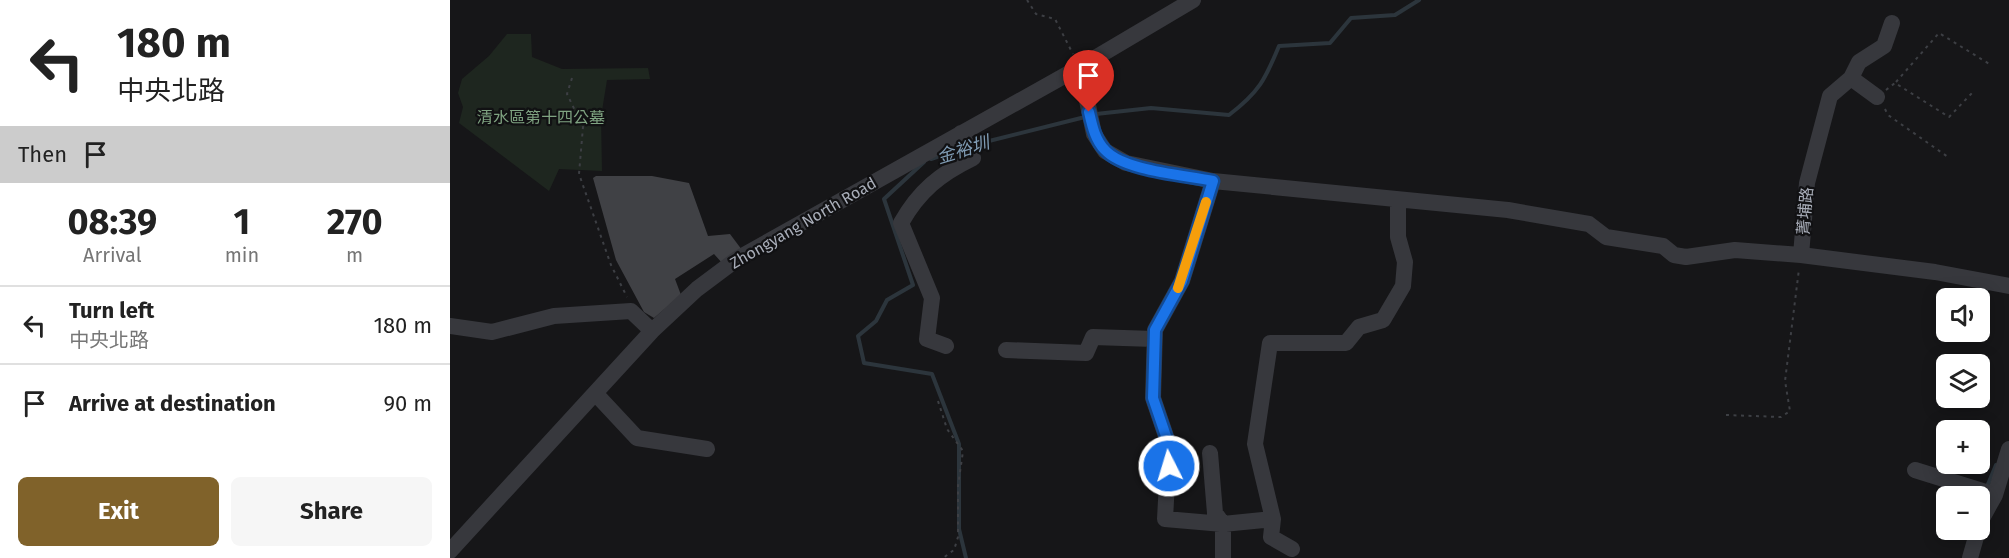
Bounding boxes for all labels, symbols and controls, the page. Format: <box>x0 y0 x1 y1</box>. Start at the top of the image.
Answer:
text: 180 m <box>117 18 231 68</box>
icon: left <box>18 24 96 102</box>
pin <box>1063 50 1114 112</box>
icon: arrive <box>1072 59 1105 92</box>
text: 中央北路 <box>117 75 225 107</box>
park label: 清水區第十四公墓 <box>477 108 605 127</box>
water label: 金裕圳 <box>934 131 995 168</box>
icon: arrive <box>79 138 112 171</box>
text: Then <box>18 141 67 168</box>
street label: Zhongyang North Road <box>726 173 880 273</box>
street label: 菁埔路 <box>1793 186 1817 236</box>
text: 08:39 <box>68 200 157 244</box>
text: 1 <box>234 200 250 244</box>
text: 270 <box>327 200 382 244</box>
text: Arrival <box>83 243 142 267</box>
text: min <box>225 243 259 267</box>
text: m <box>346 243 363 267</box>
map controls <box>1936 288 1990 540</box>
button: sound <box>1936 288 1990 342</box>
text: Turn left <box>69 297 154 324</box>
icon: left <box>18 309 51 342</box>
text: 180 m <box>373 312 432 339</box>
text: 中央北路 <box>69 328 149 352</box>
button: layers <box>1936 354 1990 408</box>
icon: arrive <box>18 387 51 420</box>
text: Arrive at destination <box>69 390 276 417</box>
text: 90 m <box>383 390 432 417</box>
button: + <box>1936 420 1990 474</box>
position arrow <box>1137 434 1201 498</box>
button: Exit <box>18 477 219 546</box>
button: Share <box>231 477 432 546</box>
button: − <box>1936 486 1990 540</box>

